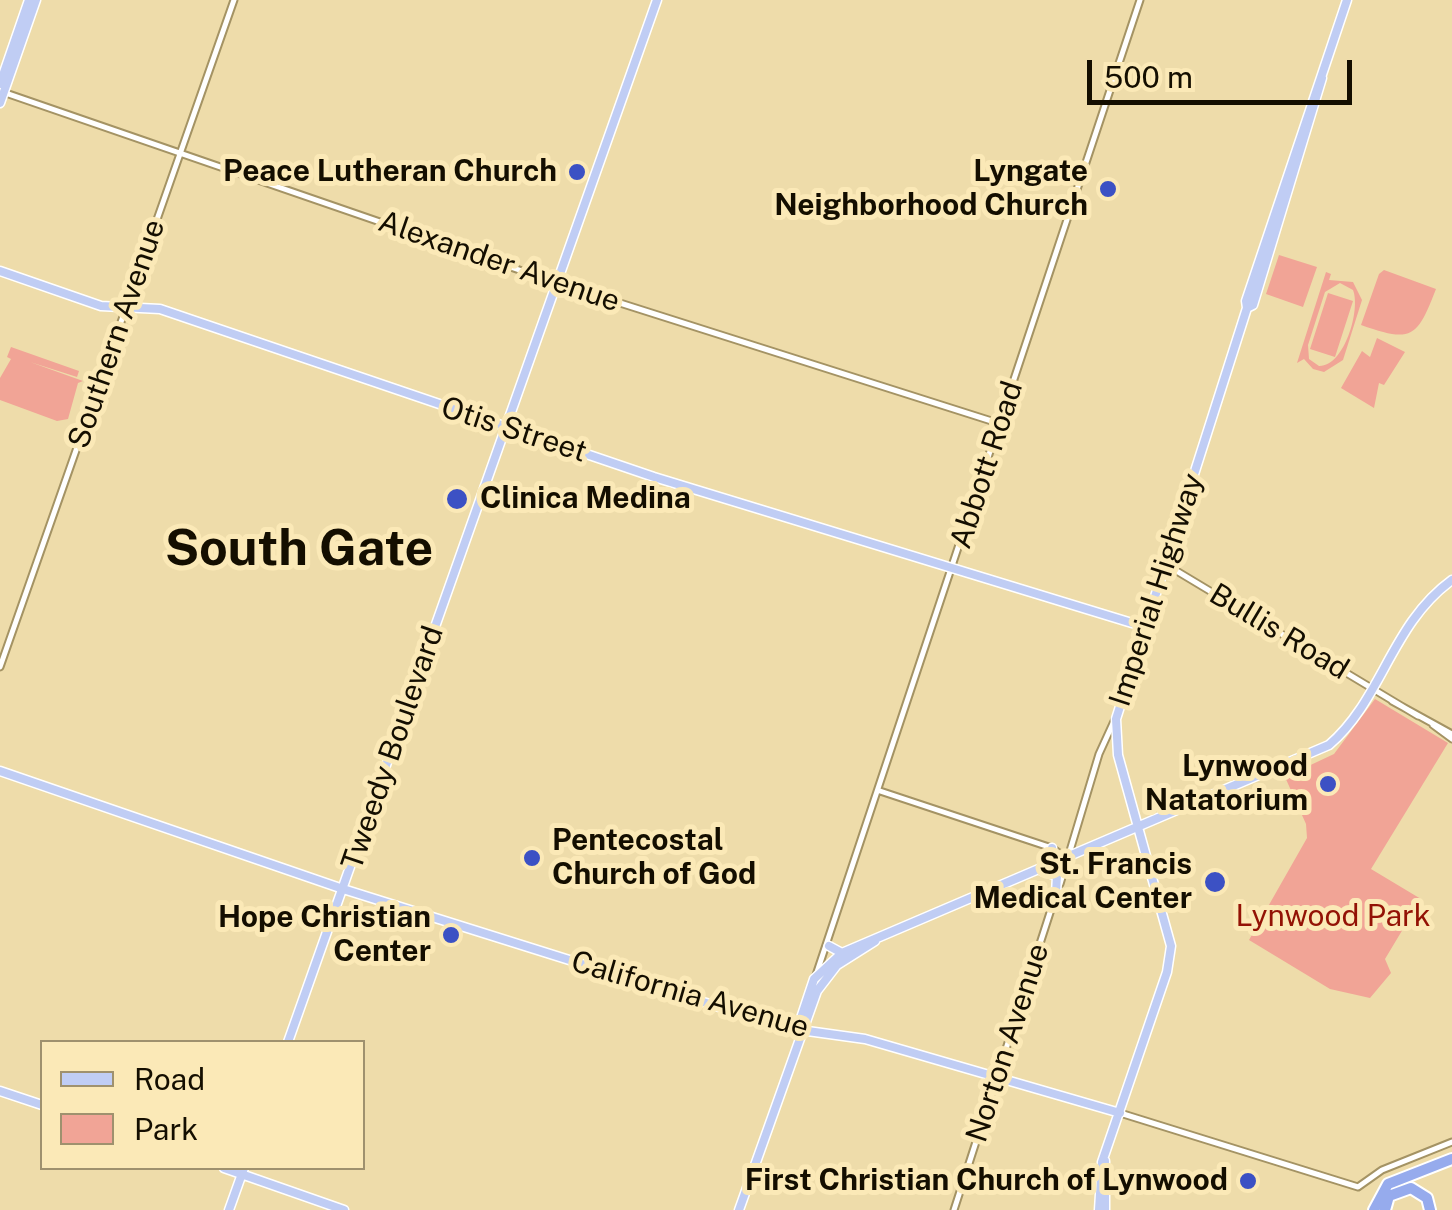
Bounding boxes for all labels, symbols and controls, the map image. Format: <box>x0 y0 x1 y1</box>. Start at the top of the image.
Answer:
scale bar <box>1092 40 1357 102</box>
text: 500 m <box>1104 59 1193 95</box>
place label: Peace Lutheran Church <box>223 154 557 190</box>
place label: Lyngate Neighborhood Church <box>774 154 1088 224</box>
marker: Peace Lutheran Church <box>566 161 588 183</box>
marker: Lyngate Neighborhood Church <box>1097 178 1119 200</box>
street label: Alexander Avenue <box>374 204 624 320</box>
street label: Southern Avenue <box>61 215 173 453</box>
street label: Abbott Road <box>943 377 1031 553</box>
street label: Otis Street <box>437 390 591 470</box>
street label: Imperial Highway <box>1102 469 1212 711</box>
place label: Clinica Medina <box>480 481 691 517</box>
marker: Clinica Medina <box>444 486 470 512</box>
district label: South Gate <box>165 520 433 580</box>
street label: Bullis Road <box>1203 576 1355 688</box>
street label: Tweedy Boulevard <box>334 621 452 875</box>
place label: Lynwood Natatorium <box>1145 749 1308 820</box>
marker: Lynwood Natatorium <box>1317 773 1339 795</box>
place label: Pentecostal Church of God <box>552 823 756 894</box>
marker: Pentecostal Church of God <box>521 847 543 869</box>
place label: St. Francis Medical Center <box>974 847 1192 918</box>
marker: St. Francis Medical Center <box>1202 869 1228 895</box>
park label: Lynwood Park <box>1235 899 1431 935</box>
place label: Hope Christian Center <box>218 900 431 970</box>
marker: Hope Christian Center <box>440 924 462 946</box>
street label: Norton Avenue <box>959 939 1057 1147</box>
street label: California Avenue <box>567 944 813 1046</box>
legend <box>40 1040 365 1170</box>
text: Road <box>134 1061 205 1097</box>
text: Park <box>134 1111 198 1147</box>
place label: First Christian Church of Lynwood <box>745 1163 1228 1199</box>
marker: First Christian Church of Lynwood <box>1237 1170 1259 1192</box>

